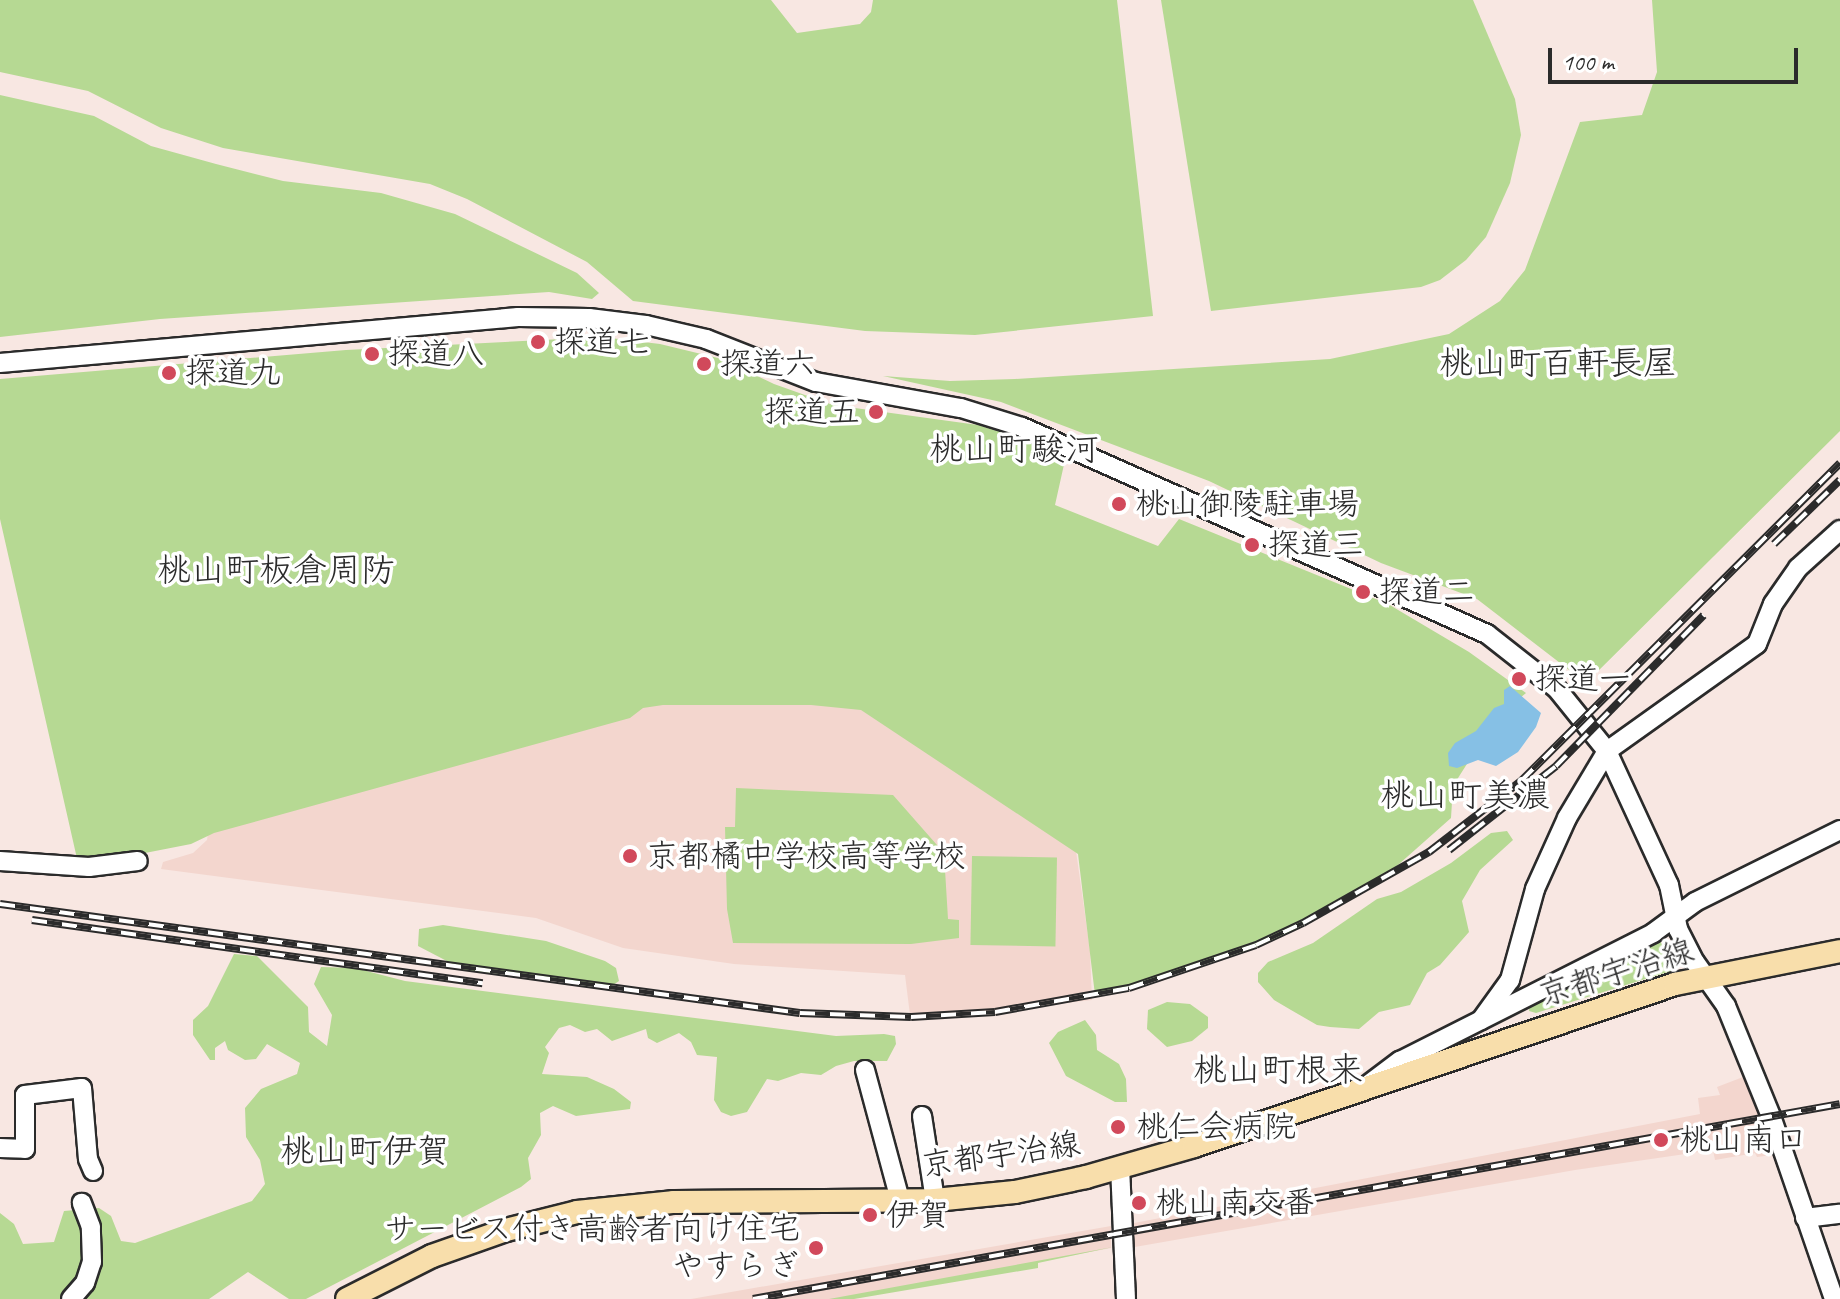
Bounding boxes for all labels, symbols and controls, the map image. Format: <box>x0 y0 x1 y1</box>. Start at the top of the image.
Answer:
scale bar <box>1552 32 1802 82</box>
text: 100 m <box>1562 47 1614 77</box>
place label: 探道七 <box>554 323 650 361</box>
marker: 探道七 <box>529 333 547 351</box>
place label: 探道八 <box>388 335 484 373</box>
district label: 桃山町百軒長屋 <box>1439 343 1677 383</box>
marker: 探道八 <box>363 345 381 363</box>
place label: 探道六 <box>720 345 816 383</box>
place label: 探道九 <box>185 354 281 392</box>
marker: 探道六 <box>695 355 713 373</box>
marker: 探道九 <box>160 364 178 382</box>
place label: 探道五 <box>764 393 860 431</box>
marker: 探道五 <box>867 403 885 421</box>
district label: 桃山町駿河 <box>929 429 1099 469</box>
place label: 桃山御陵駐車場 <box>1135 485 1359 523</box>
marker: 桃山御陵駐車場 <box>1110 495 1128 513</box>
place label: 探道三 <box>1268 526 1364 564</box>
marker: 探道三 <box>1243 536 1261 554</box>
district label: 桃山町板倉周防 <box>157 550 395 590</box>
place label: 探道二 <box>1379 573 1475 611</box>
marker: 探道二 <box>1354 583 1372 601</box>
place label: 探道一 <box>1535 660 1631 698</box>
marker: 探道一 <box>1510 670 1528 688</box>
district label: 桃山町美濃 <box>1380 775 1550 815</box>
place label: 京都橘中学校高等学校 <box>646 837 966 875</box>
marker: 京都橘中学校高等学校 <box>621 847 639 865</box>
street label: 京都宇治線 <box>1534 931 1698 1015</box>
district label: 桃山町根来 <box>1193 1050 1363 1090</box>
place label: 桃仁会病院 <box>1136 1108 1296 1146</box>
marker: 桃仁会病院 <box>1107 1116 1129 1138</box>
place label: 桃山南口 <box>1679 1121 1807 1159</box>
street label: 京都宇治線 <box>919 1125 1083 1185</box>
marker: 桃山南口 <box>1650 1129 1672 1151</box>
district label: 桃山町伊賀 <box>280 1131 450 1171</box>
place label: 桃山南交番 <box>1155 1184 1315 1222</box>
marker: 桃山南交番 <box>1130 1194 1148 1212</box>
place label: 伊賀 <box>886 1196 950 1234</box>
marker: 伊賀 <box>861 1206 879 1224</box>
place label: サービス付き高齢者向け住宅 やすらぎ <box>384 1211 800 1286</box>
marker: サービス付き高齢者向け住宅 やすらぎ <box>807 1239 825 1257</box>

